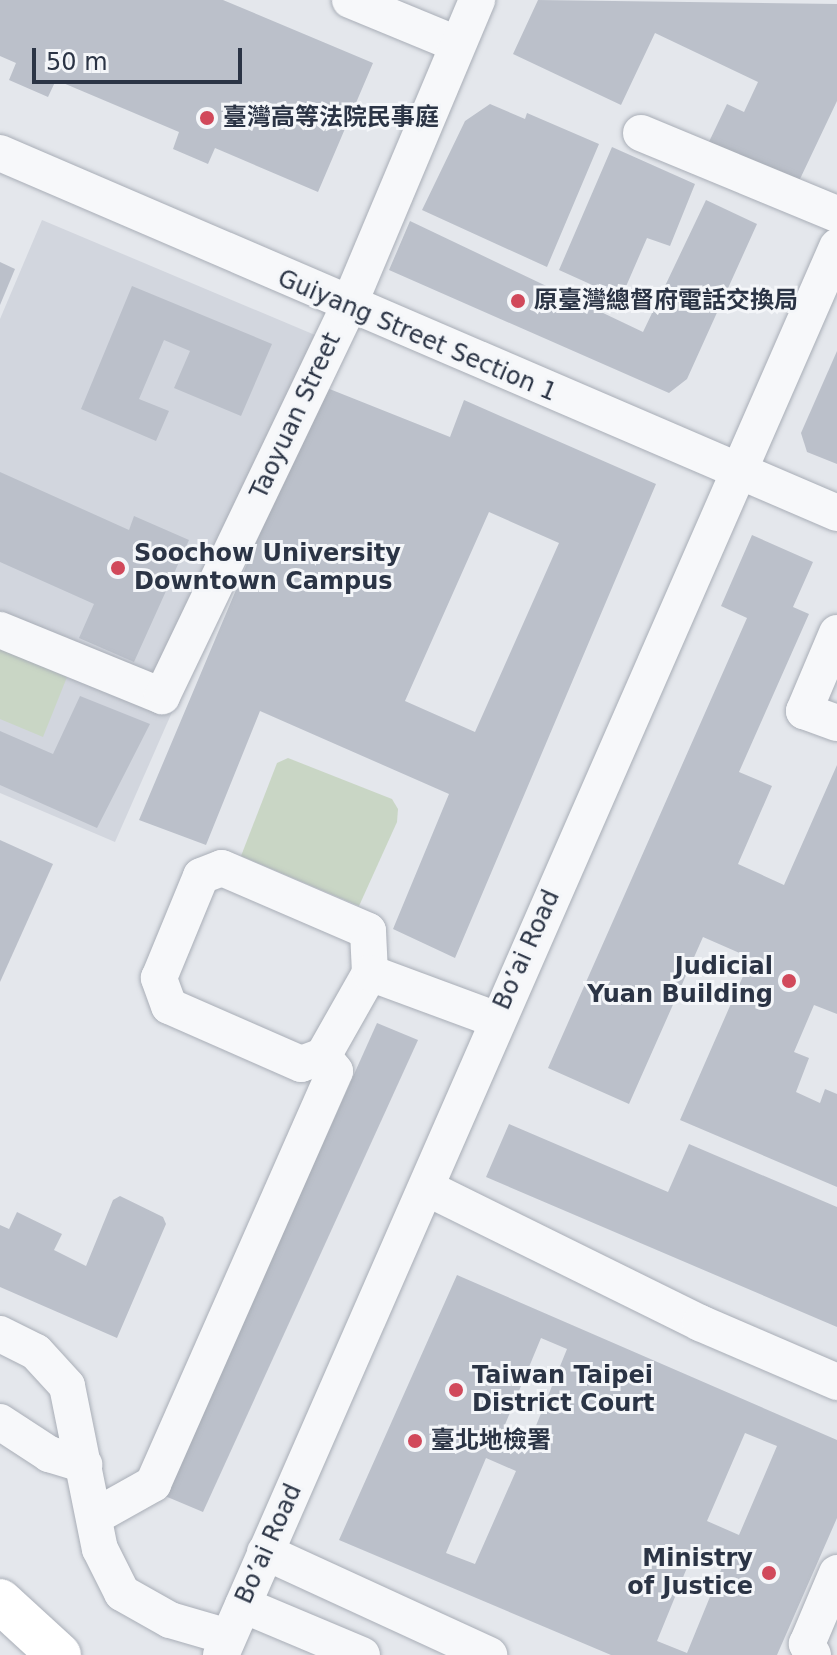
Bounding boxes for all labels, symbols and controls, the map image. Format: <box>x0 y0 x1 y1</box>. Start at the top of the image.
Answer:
scale bar <box>36 32 246 82</box>
text: 50 m <box>46 48 108 76</box>
place label: 臺灣高等法院民事庭 <box>223 104 439 132</box>
marker: 臺灣高等法院民事庭 <box>198 109 216 127</box>
street label: Guiyang Street Section 1 <box>273 264 561 408</box>
place label: 原臺灣總督府電話交換局 <box>534 287 798 315</box>
marker: 原臺灣總督府電話交換局 <box>509 292 527 310</box>
street label: Taoyuan Street <box>245 328 347 504</box>
place label: Soochow University Downtown Campus <box>134 540 401 596</box>
marker: Soochow University Downtown Campus <box>109 559 127 577</box>
street label: Bo’ai Road <box>488 886 566 1014</box>
place label: Judicial Yuan Building <box>587 953 773 1009</box>
marker: Judicial Yuan Building <box>780 972 798 990</box>
place label: Taiwan Taipei District Court <box>472 1362 655 1418</box>
marker: Taiwan Taipei District Court <box>447 1381 465 1399</box>
place label: 臺北地檢署 <box>431 1427 551 1455</box>
marker: 臺北地檢署 <box>406 1432 424 1450</box>
street label: Bo’ai Road <box>230 1480 308 1608</box>
place label: Ministry of Justice <box>627 1545 753 1601</box>
marker: Ministry of Justice <box>760 1564 778 1582</box>

